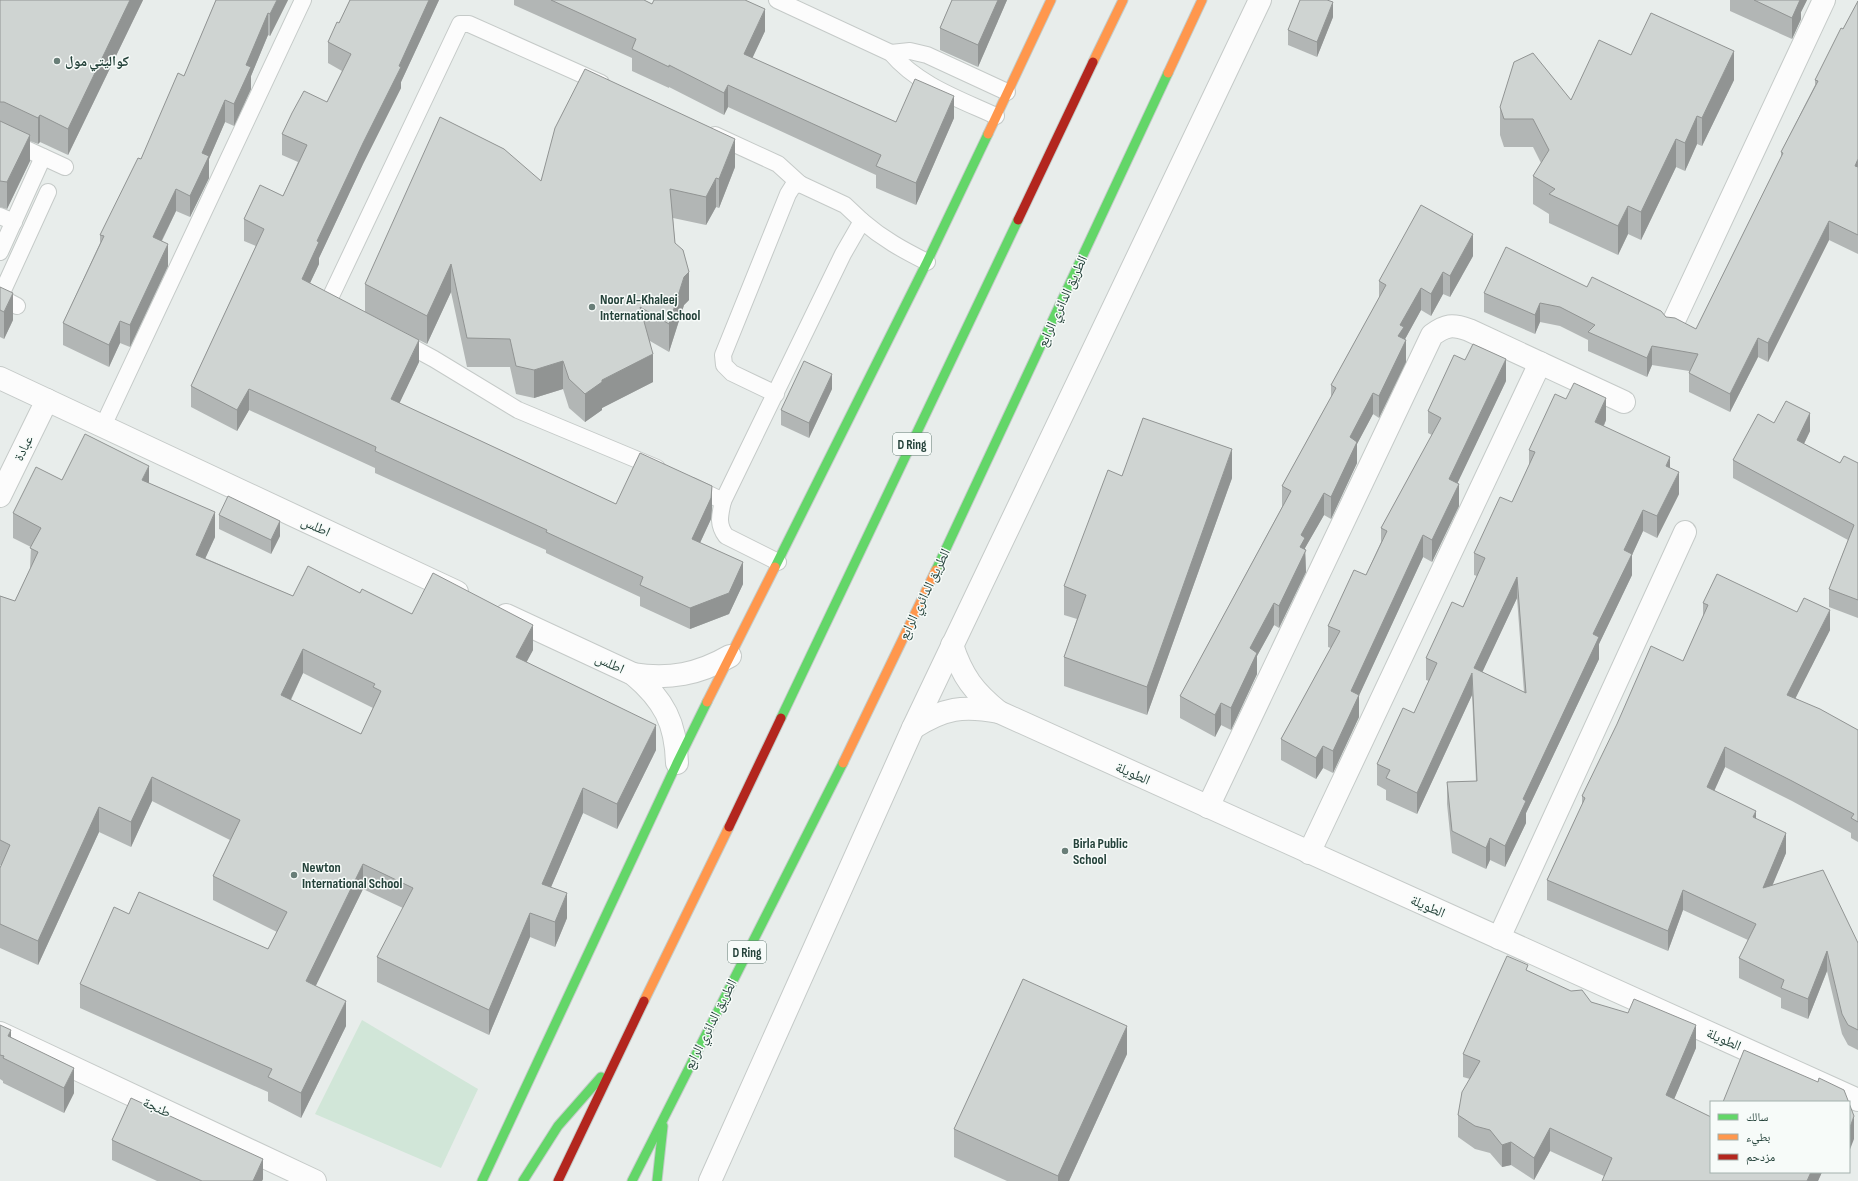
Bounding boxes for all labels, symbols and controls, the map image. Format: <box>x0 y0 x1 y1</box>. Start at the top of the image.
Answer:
place label: كواليتي مول <box>65 53 129 72</box>
marker: كواليتي مول <box>52 56 62 66</box>
street label: الطريق الدائري الرابع <box>1034 253 1093 351</box>
place label: Noor Al-Khaleej International School <box>600 291 700 324</box>
marker: Noor Al-Khaleej International School <box>587 302 597 312</box>
street label: عبادة <box>10 433 37 464</box>
road number: D Ring <box>893 433 931 455</box>
street label: اطلس <box>298 512 333 541</box>
street label: الطريق الدائري الرابع <box>895 546 956 644</box>
street label: اطلس <box>592 649 627 678</box>
street label: الطويلة <box>1113 758 1153 789</box>
place label: Birla Public School <box>1073 835 1128 868</box>
marker: Birla Public School <box>1060 846 1070 856</box>
place label: Newton International School <box>302 859 402 892</box>
marker: Newton International School <box>289 870 299 880</box>
street label: الطويلة <box>1408 891 1448 922</box>
road number: D Ring <box>728 941 766 963</box>
street label: الطريق الدائري الرابع <box>680 976 743 1073</box>
street label: الطويلة <box>1704 1024 1744 1055</box>
street label: طنجة <box>140 1094 174 1121</box>
legend <box>1710 1101 1850 1173</box>
text: سالك <box>1746 1110 1768 1125</box>
text: بطيء <box>1746 1130 1770 1147</box>
text: مزدحم <box>1746 1150 1775 1165</box>

